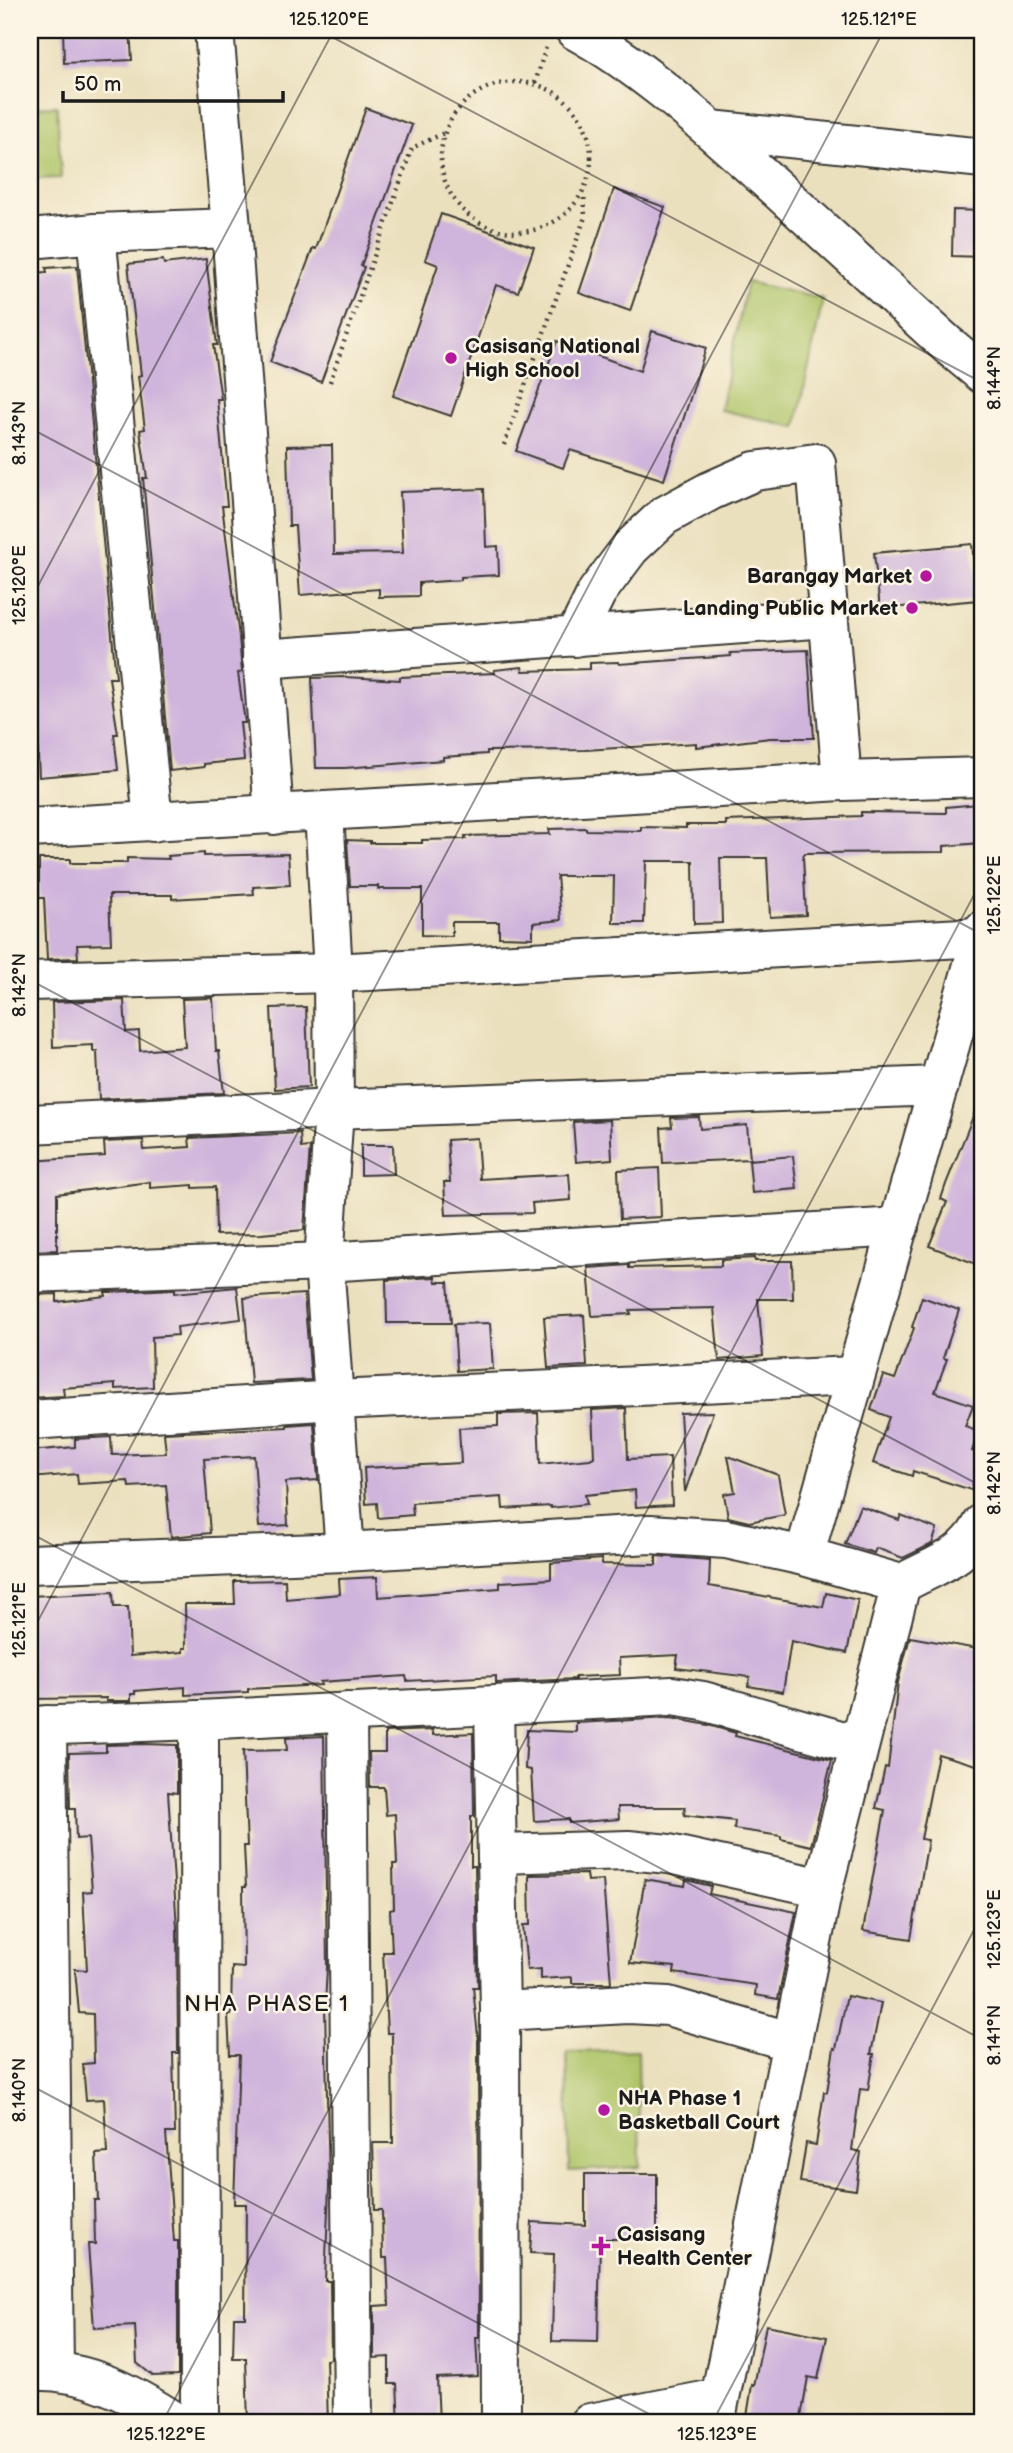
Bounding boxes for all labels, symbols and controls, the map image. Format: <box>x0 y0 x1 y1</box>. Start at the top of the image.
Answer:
text: 125.120°E <box>289 9 369 30</box>
text: 125.121°E <box>841 9 917 30</box>
scale bar <box>63 60 284 104</box>
text: 50 m <box>74 72 121 97</box>
place label: Casisang National High School <box>465 334 640 383</box>
text: 8.144°N <box>984 346 1005 410</box>
marker: Casisang National High School <box>443 350 459 366</box>
text: 8.143°N <box>9 401 30 465</box>
text: 125.120°E <box>9 545 30 625</box>
place label: Barangay Market <box>747 564 912 589</box>
marker: Barangay Market <box>918 568 934 584</box>
place label: Landing Public Market <box>683 596 898 621</box>
marker: Landing Public Market <box>904 600 920 616</box>
text: 125.122°E <box>984 855 1005 935</box>
text: 8.142°N <box>9 953 30 1017</box>
text: 8.142°N <box>984 1451 1005 1515</box>
text: 125.121°E <box>9 1582 30 1658</box>
text: 125.123°E <box>984 1889 1005 1969</box>
district label: NHA PHASE 1 <box>184 1990 350 2018</box>
text: 8.141°N <box>984 2005 1005 2065</box>
text: 8.140°N <box>9 2058 30 2122</box>
place label: NHA Phase 1 Basketball Court <box>618 2086 780 2135</box>
marker: NHA Phase 1 Basketball Court <box>596 2102 612 2118</box>
place label: Casisang Health Center <box>617 2222 753 2271</box>
marker: Casisang Health Center <box>591 2236 611 2256</box>
text: 125.122°E <box>126 2424 206 2445</box>
text: 125.123°E <box>677 2424 757 2445</box>

